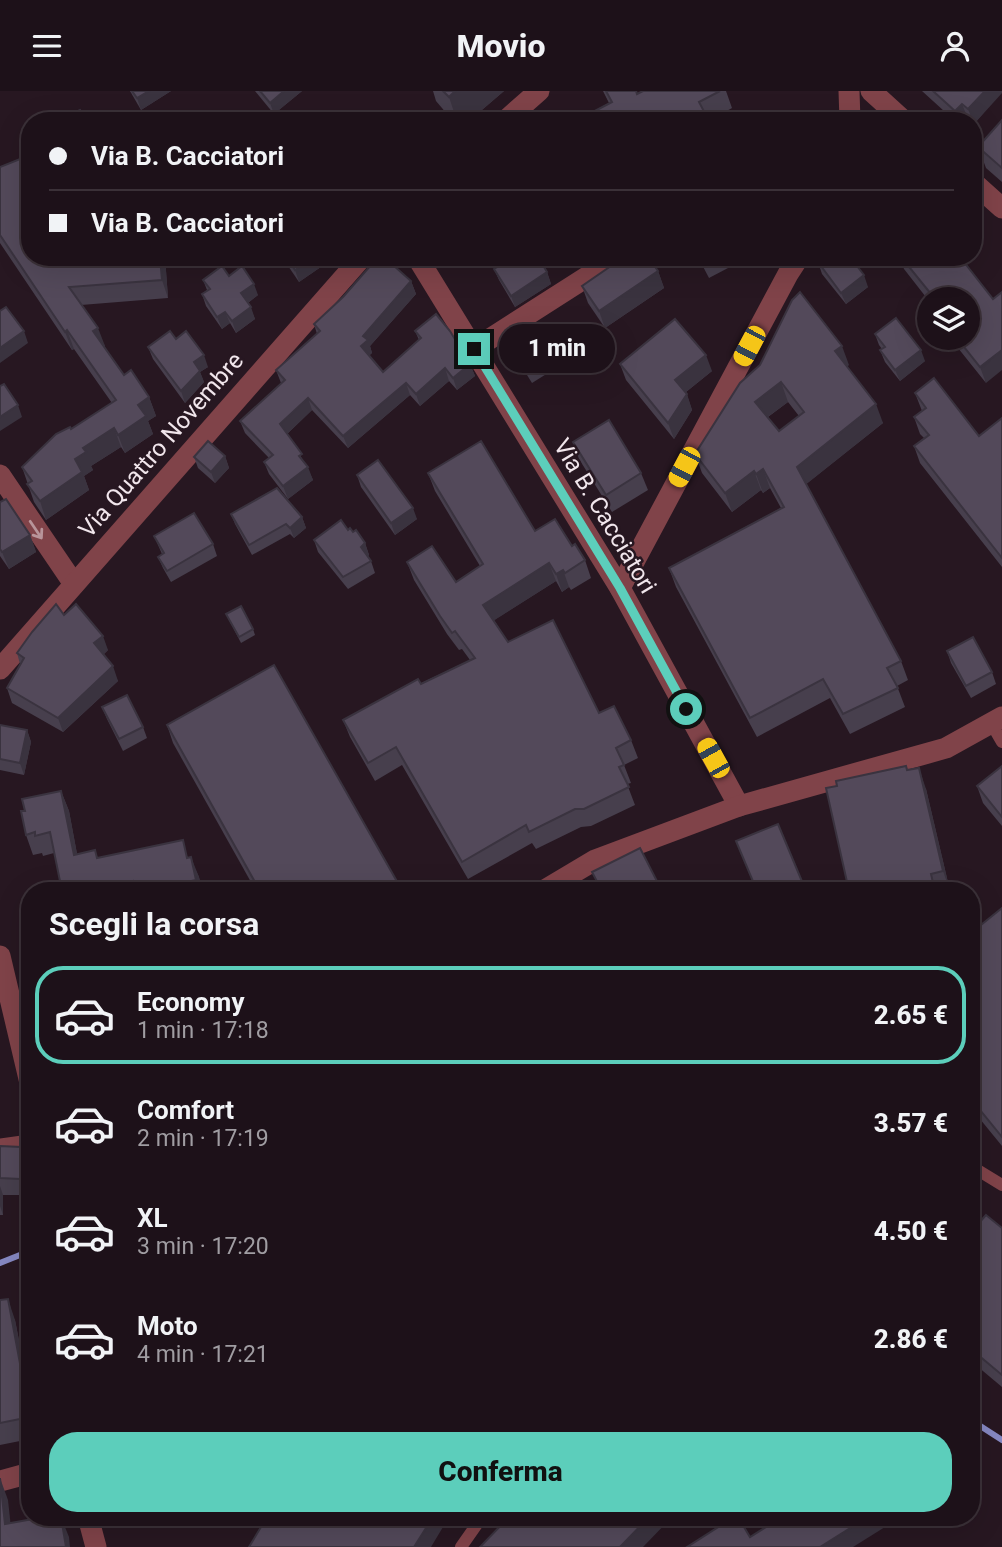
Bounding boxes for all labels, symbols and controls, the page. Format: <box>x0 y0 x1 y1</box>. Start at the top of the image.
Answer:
icon: menu <box>28 27 66 65</box>
text: Movio <box>457 27 545 65</box>
icon: person <box>936 27 974 65</box>
text: Via B. Cacciatori <box>91 141 284 171</box>
text: Via B. Cacciatori <box>91 208 284 238</box>
map controls <box>917 287 980 350</box>
button: layers <box>917 287 980 350</box>
car <box>730 323 769 369</box>
callout: 1 min <box>498 324 614 373</box>
route end <box>458 333 490 365</box>
text: 1 min <box>528 335 586 362</box>
street label: Via Quattro Novembre <box>73 347 249 543</box>
street label: Via B. Cacciatori <box>548 434 662 598</box>
car <box>665 444 704 490</box>
one-way arrow <box>29 520 44 539</box>
route start <box>670 693 702 725</box>
car <box>694 735 733 781</box>
text: Scegli la corsa <box>49 905 259 943</box>
icon: car <box>53 984 116 1047</box>
text: Economy <box>137 987 244 1017</box>
text: 2.65 € <box>874 1000 948 1030</box>
text: 1 min · 17:18 <box>137 1017 269 1044</box>
icon: car <box>53 1092 116 1155</box>
text: Comfort <box>137 1095 234 1125</box>
text: 3.57 € <box>874 1108 948 1138</box>
text: 2 min · 17:19 <box>137 1125 269 1152</box>
icon: car <box>53 1200 116 1263</box>
text: XL <box>137 1203 168 1233</box>
text: 4.50 € <box>874 1216 948 1246</box>
text: 3 min · 17:20 <box>137 1233 269 1260</box>
icon: car <box>53 1308 116 1371</box>
text: Moto <box>137 1311 198 1341</box>
text: 2.86 € <box>874 1324 948 1354</box>
text: 4 min · 17:21 <box>137 1341 269 1368</box>
button: Conferma <box>49 1432 952 1512</box>

